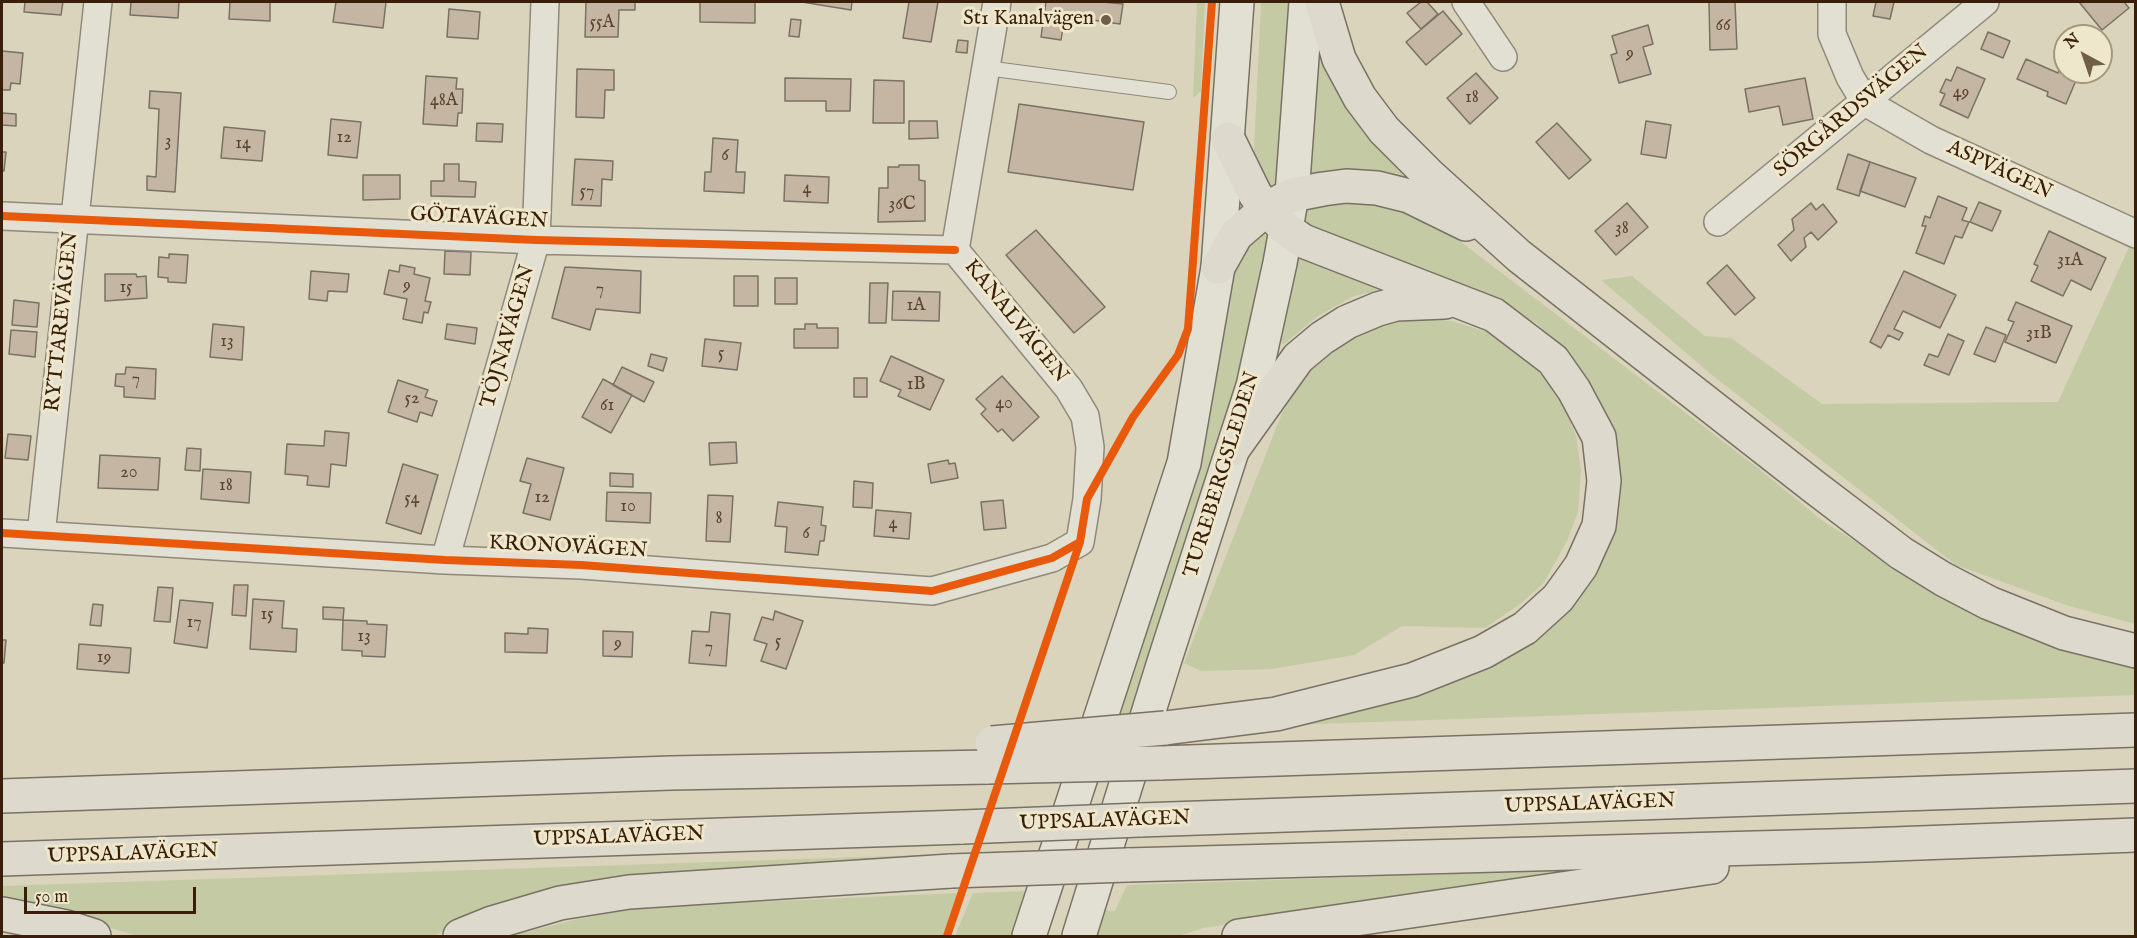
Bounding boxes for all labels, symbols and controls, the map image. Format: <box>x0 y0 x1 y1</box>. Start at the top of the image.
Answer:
place label: St1 Kanalvägen <box>963 7 1094 33</box>
house number: 55A <box>589 12 615 34</box>
marker: St1 Kanalvägen <box>1099 13 1113 27</box>
house number: 66 <box>1715 15 1731 37</box>
north arrow <box>2053 24 2113 84</box>
text: N <box>2061 30 2084 54</box>
street label: SÖRGÅRDSVÄGEN <box>1770 40 1934 184</box>
house number: 9 <box>1626 43 1634 65</box>
house number: 49 <box>1953 82 1969 104</box>
house number: 18 <box>1465 87 1479 109</box>
house number: 48A <box>430 90 458 112</box>
house number: 12 <box>336 127 352 149</box>
house number: 3 <box>165 131 171 153</box>
house number: 14 <box>235 133 251 155</box>
street label: ASPVÄGEN <box>1942 136 2056 206</box>
house number: 6 <box>721 145 729 167</box>
house number: 4 <box>803 178 811 200</box>
house number: 57 <box>580 181 594 203</box>
house number: 36C <box>888 194 916 216</box>
street label: GÖTAVÄGEN <box>409 203 549 235</box>
house number: 38 <box>1615 218 1629 240</box>
street label: RYTTAREVÄGEN <box>41 231 85 413</box>
house number: 31A <box>2057 250 2083 272</box>
street label: KANALVÄGEN <box>957 255 1073 389</box>
street label: TÖJNAVÄGEN <box>476 262 542 412</box>
house number: 9 <box>403 275 411 297</box>
house number: 15 <box>119 277 133 299</box>
house number: 7 <box>596 279 604 301</box>
house number: 1A <box>907 295 925 317</box>
house number: 31B <box>2026 323 2052 345</box>
house number: 13 <box>220 331 234 353</box>
house number: 5 <box>718 343 724 365</box>
house number: 7 <box>132 369 140 391</box>
street label: TUREBERGSLEDEN <box>1180 369 1266 581</box>
house number: 1B <box>907 374 925 396</box>
house number: 52 <box>405 388 419 410</box>
house number: 40 <box>995 393 1013 415</box>
house number: 61 <box>600 395 614 417</box>
house number: 20 <box>120 462 138 484</box>
house number: 18 <box>219 475 233 497</box>
house number: 12 <box>534 487 550 509</box>
house number: 54 <box>404 488 420 510</box>
house number: 10 <box>620 496 636 518</box>
house number: 8 <box>715 508 723 530</box>
house number: 4 <box>889 513 897 535</box>
house number: 6 <box>802 523 810 545</box>
street label: KRONOVÄGEN <box>488 531 648 565</box>
house number: 15 <box>260 604 274 626</box>
house number: 17 <box>186 612 202 634</box>
house number: 13 <box>357 626 371 648</box>
house number: 5 <box>775 631 781 653</box>
house number: 9 <box>614 633 622 655</box>
house number: 7 <box>705 637 713 659</box>
house number: 19 <box>97 647 111 669</box>
street label: UPPSALAVÄGEN <box>1504 789 1676 821</box>
street label: UPPSALAVÄGEN <box>1019 806 1191 838</box>
street label: UPPSALAVÄGEN <box>533 822 705 854</box>
street label: UPPSALAVÄGEN <box>47 839 219 871</box>
scale bar <box>27 875 200 913</box>
text: 50 m <box>35 886 68 909</box>

